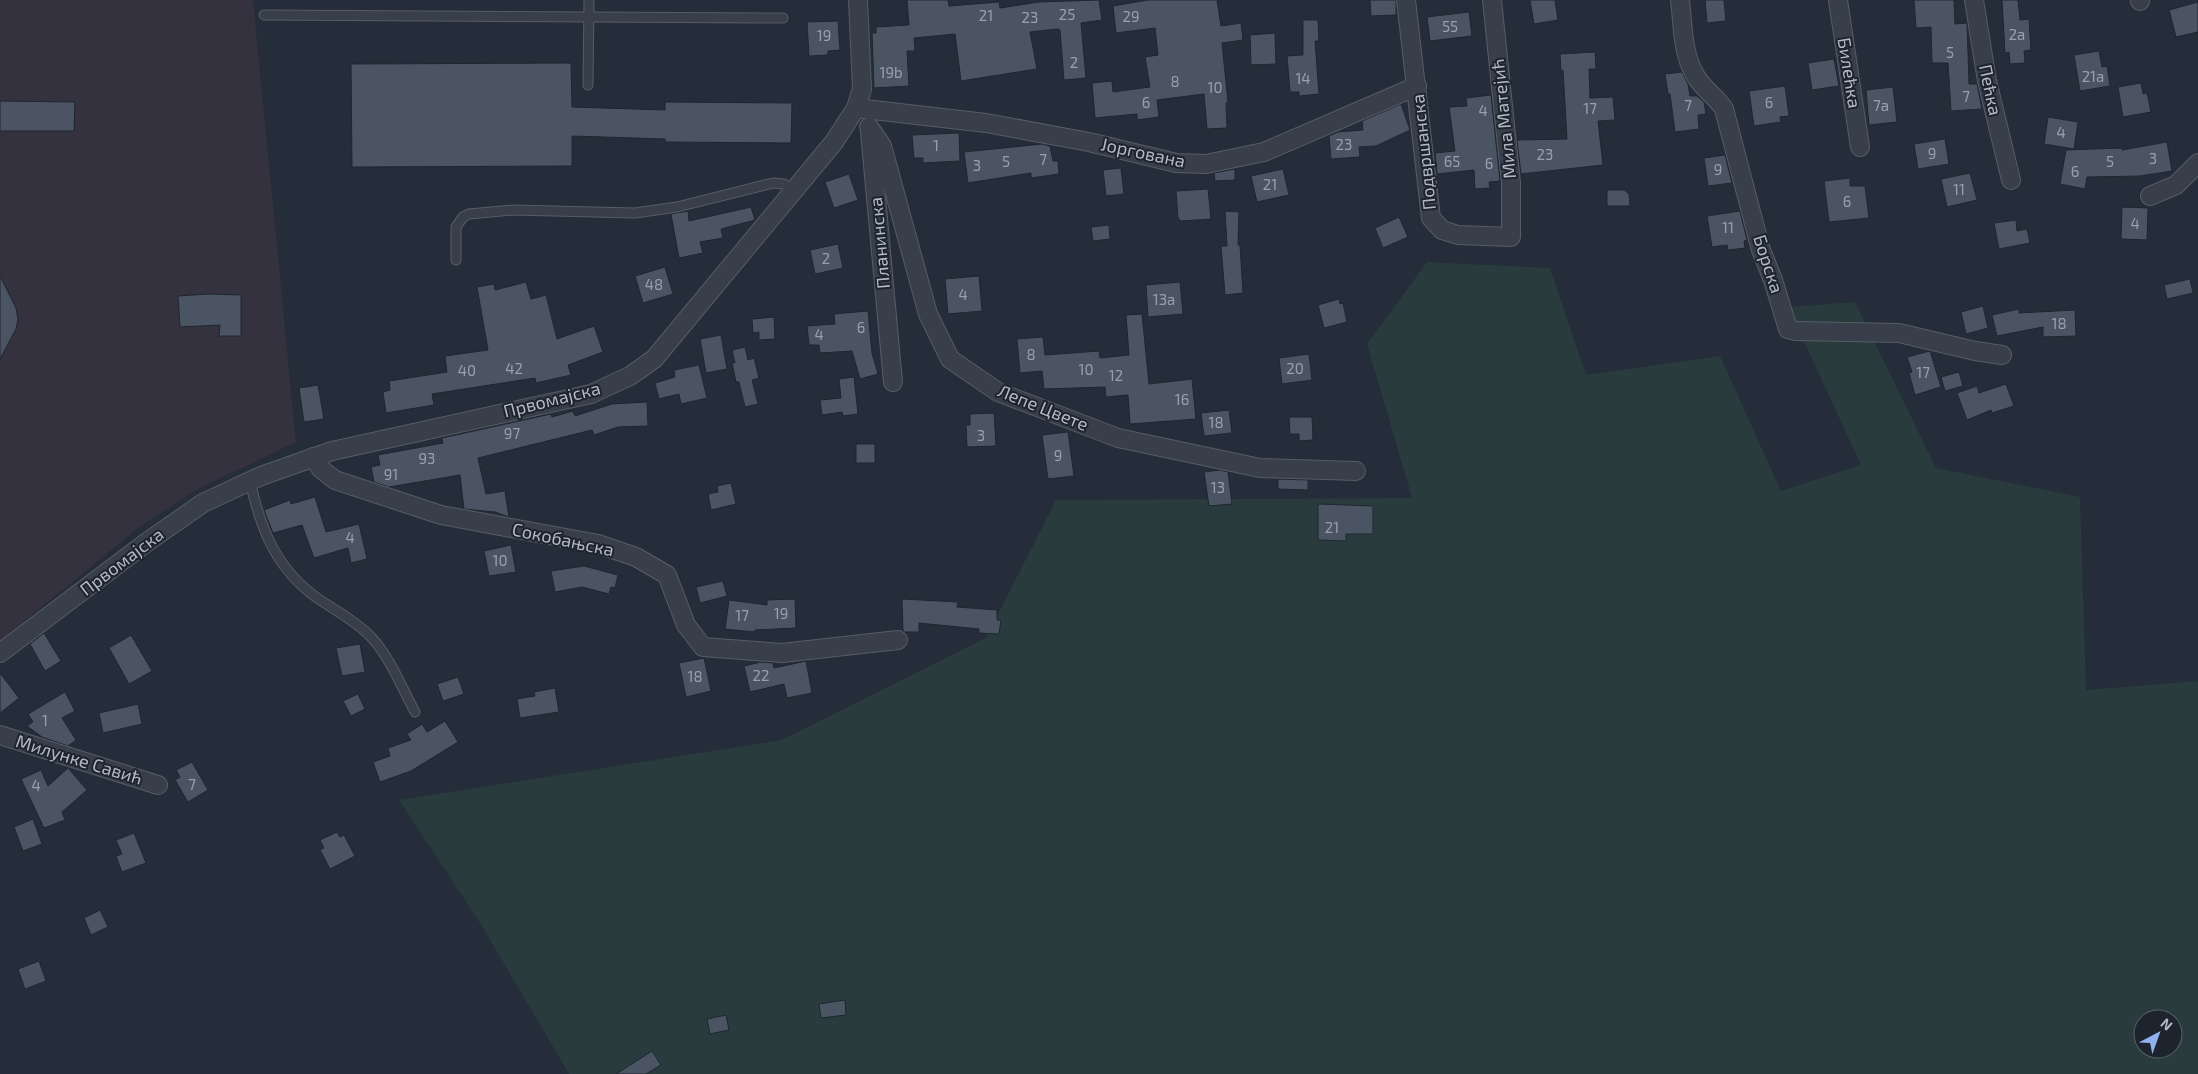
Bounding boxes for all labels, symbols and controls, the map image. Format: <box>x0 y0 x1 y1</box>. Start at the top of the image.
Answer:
house number: 25 <box>1059 5 1075 23</box>
house number: 21 <box>979 6 993 24</box>
house number: 29 <box>1122 7 1140 25</box>
house number: 23 <box>1022 8 1038 26</box>
house number: 55 <box>1442 17 1458 35</box>
house number: 2a <box>2009 25 2025 43</box>
house number: 19 <box>817 26 831 44</box>
street label: Билећка <box>1834 36 1866 110</box>
house number: 5 <box>1946 43 1954 61</box>
house number: 2 <box>1070 53 1078 71</box>
street label: Мила Матејић <box>1486 58 1520 180</box>
street label: Пећка <box>1975 62 2007 117</box>
house number: 19b <box>879 63 903 81</box>
house number: 21a <box>2082 67 2104 85</box>
house number: 14 <box>1295 69 1311 87</box>
house number: 8 <box>1170 72 1180 90</box>
house number: 10 <box>1207 78 1223 96</box>
house number: 7 <box>1962 87 1970 105</box>
house number: 6 <box>1142 93 1150 111</box>
street label: Подвршанска <box>1406 93 1440 211</box>
house number: 6 <box>1765 93 1773 111</box>
house number: 7 <box>1684 96 1692 114</box>
house number: 7a <box>1873 96 1889 114</box>
house number: 17 <box>1583 99 1597 117</box>
house number: 4 <box>1478 101 1488 119</box>
house number: 4 <box>2056 123 2066 141</box>
street label: Јоргована <box>1099 132 1187 172</box>
house number: 23 <box>1336 135 1352 153</box>
house number: 1 <box>933 136 939 154</box>
house number: 9 <box>1928 144 1936 162</box>
house number: 23 <box>1537 145 1553 163</box>
house number: 3 <box>2149 149 2157 167</box>
house number: 7 <box>1039 150 1047 168</box>
house number: 5 <box>1002 152 1010 170</box>
house number: 65 <box>1444 152 1460 170</box>
house number: 5 <box>2106 152 2114 170</box>
house number: 6 <box>1485 154 1493 172</box>
house number: 3 <box>973 156 981 174</box>
house number: 9 <box>1714 160 1722 178</box>
house number: 6 <box>2071 162 2079 180</box>
house number: 21 <box>1263 175 1277 193</box>
house number: 11 <box>1953 180 1965 198</box>
house number: 6 <box>1843 192 1851 210</box>
street label: Планинска <box>864 196 894 290</box>
house number: 4 <box>2130 214 2140 232</box>
house number: 11 <box>1722 218 1734 236</box>
street label: Борска <box>1749 232 1789 296</box>
house number: 2 <box>822 249 830 267</box>
house number: 48 <box>645 275 663 293</box>
house number: 4 <box>958 285 968 303</box>
house number: 13a <box>1153 290 1175 308</box>
house number: 18 <box>2051 314 2067 332</box>
house number: 6 <box>857 318 865 336</box>
house number: 4 <box>814 325 824 343</box>
house number: 8 <box>1026 345 1036 363</box>
house number: 42 <box>505 359 523 377</box>
house number: 20 <box>1286 359 1304 377</box>
house number: 10 <box>1078 360 1094 378</box>
house number: 40 <box>458 361 476 379</box>
house number: 17 <box>1916 363 1930 381</box>
house number: 12 <box>1109 366 1123 384</box>
street label: Првомајска <box>501 376 603 422</box>
street label: Лепе Цвете <box>995 379 1092 435</box>
house number: 16 <box>1175 390 1189 408</box>
house number: 18 <box>1208 413 1224 431</box>
house number: 97 <box>504 424 520 442</box>
house number: 3 <box>977 426 985 444</box>
house number: 9 <box>1054 446 1062 464</box>
house number: 93 <box>419 449 435 467</box>
house number: 91 <box>384 465 398 483</box>
house number: 13 <box>1211 478 1225 496</box>
street label: Сокобањска <box>510 517 616 561</box>
house number: 21 <box>1325 518 1339 536</box>
street label: Првомајска <box>75 523 168 600</box>
house number: 4 <box>345 528 355 546</box>
house number: 10 <box>492 551 508 569</box>
house number: 19 <box>774 604 788 622</box>
house number: 17 <box>735 606 749 624</box>
house number: 22 <box>753 666 769 684</box>
house number: 18 <box>687 667 703 685</box>
house number: 1 <box>42 711 48 729</box>
street label: Милунке Савић <box>13 729 145 789</box>
house number: 7 <box>188 775 196 793</box>
house number: 4 <box>31 776 41 794</box>
north arrow <box>2133 1009 2183 1059</box>
text: N <box>2157 1014 2176 1034</box>

